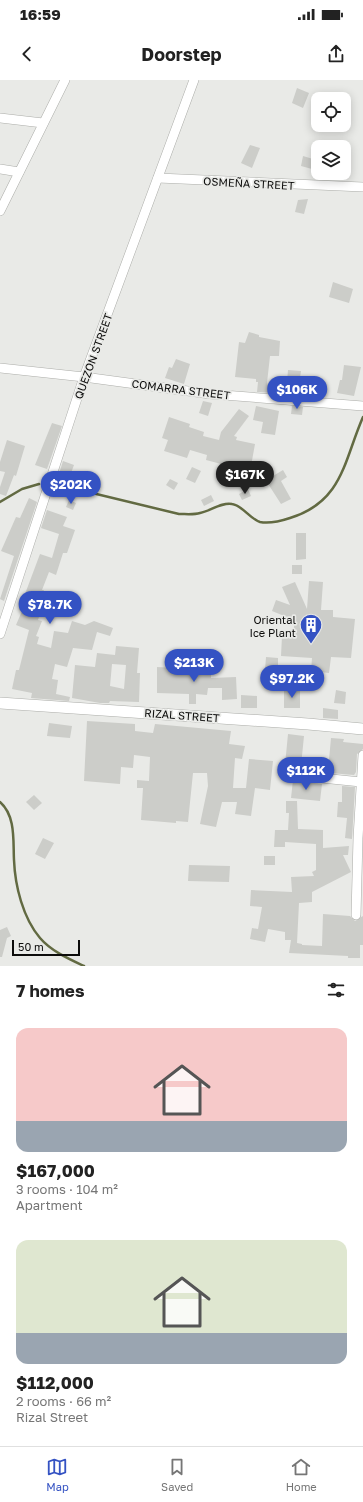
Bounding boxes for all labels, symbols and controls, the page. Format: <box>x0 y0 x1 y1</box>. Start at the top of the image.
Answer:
text: 16:59 <box>20 5 61 23</box>
icon: back <box>16 43 38 65</box>
text: Doorstep <box>141 43 222 65</box>
icon: share <box>325 43 347 65</box>
map controls <box>311 92 351 180</box>
button: locate <box>311 92 351 132</box>
button: layers <box>311 140 351 180</box>
street label: OSMEÑA STREET <box>203 174 295 192</box>
street label: QUEZON STREET <box>71 311 115 401</box>
pin: $106K <box>269 376 325 410</box>
street label: COMARRA STREET <box>131 377 231 402</box>
text: $106K <box>276 381 318 397</box>
pin: $167K <box>217 461 273 495</box>
text: $167K <box>225 466 265 482</box>
pin: $202K <box>43 471 99 505</box>
text: $202K <box>50 476 92 492</box>
pin: $78.7K <box>17 591 83 625</box>
text: $78.7K <box>28 596 72 612</box>
building icon: Oriental Ice Plant <box>298 612 324 645</box>
place label: Oriental Ice Plant <box>249 613 296 639</box>
pin: $213K <box>166 649 222 683</box>
text: $213K <box>174 654 214 670</box>
pin: $97.2K <box>259 665 325 699</box>
text: $97.2K <box>269 670 315 686</box>
street label: RIZAL STREET <box>144 706 220 724</box>
pin: $112K <box>278 757 334 791</box>
text: $112K <box>286 762 326 778</box>
scale bar <box>12 938 80 957</box>
text: 50 m <box>18 940 44 953</box>
icon: filters <box>325 979 347 1001</box>
text: 7 homes <box>16 980 84 1001</box>
icon: home <box>146 1054 218 1126</box>
text: $167,000 <box>16 1160 95 1181</box>
text: 3 rooms · 104 m² <box>16 1181 118 1197</box>
text: Apartment <box>16 1197 83 1213</box>
icon: home <box>146 1266 218 1338</box>
text: $112,000 <box>16 1372 94 1393</box>
text: 2 rooms · 66 m² <box>16 1393 111 1409</box>
text: Rizal Street <box>16 1409 88 1425</box>
tab: Map <box>46 1456 69 1493</box>
tab: Saved <box>161 1456 193 1493</box>
tab: Home <box>286 1456 317 1493</box>

